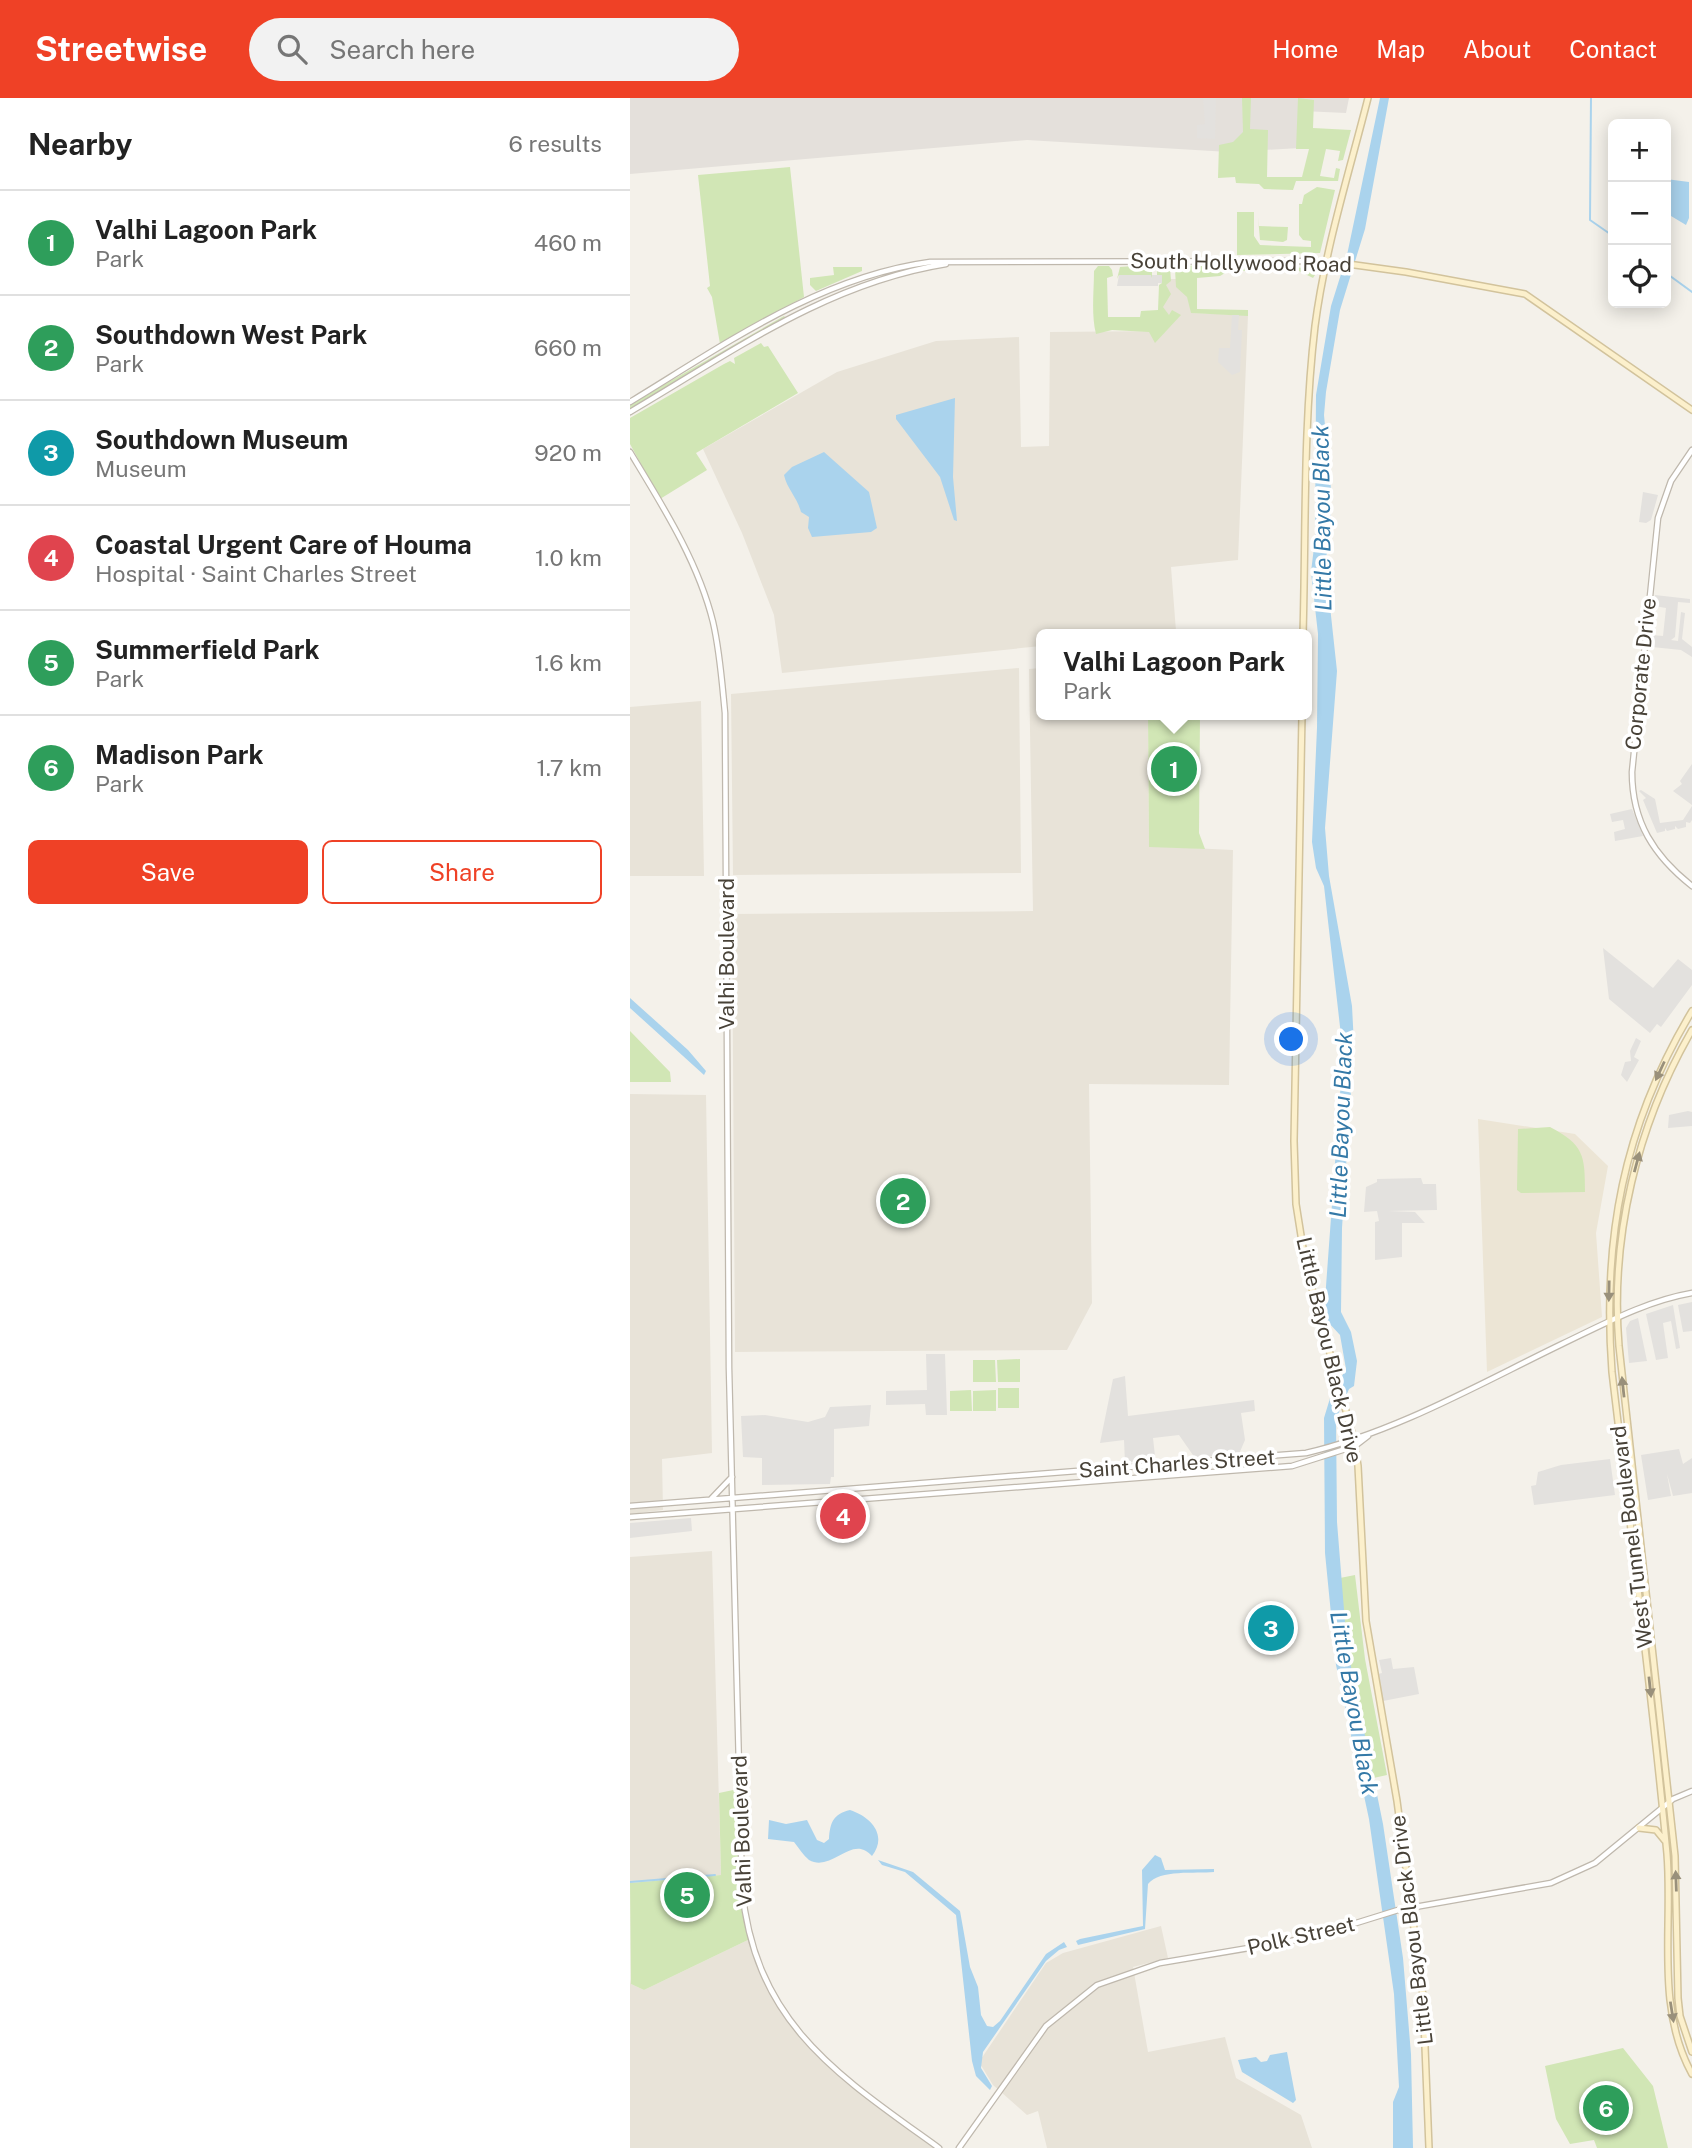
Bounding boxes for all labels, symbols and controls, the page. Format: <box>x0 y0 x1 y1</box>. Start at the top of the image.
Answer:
search box <box>249 18 739 81</box>
text: Streetwise <box>35 30 207 68</box>
icon: search <box>273 30 311 68</box>
text: Search here <box>329 34 475 65</box>
text: Home <box>1272 35 1338 63</box>
text: Map <box>1376 35 1425 63</box>
text: About <box>1463 35 1531 63</box>
text: Contact <box>1569 35 1657 63</box>
map controls <box>1608 119 1671 308</box>
button: + <box>1608 119 1671 182</box>
text: Nearby <box>28 126 132 162</box>
text: 6 results <box>509 130 602 157</box>
button: − <box>1608 182 1671 245</box>
text: Valhi Lagoon Park <box>95 214 317 245</box>
text: 1 <box>46 229 56 256</box>
text: 460 m <box>534 229 602 256</box>
text: Park <box>95 245 144 272</box>
button: locate <box>1608 245 1671 308</box>
street label: South Hollywood Road <box>1130 248 1352 277</box>
text: Southdown West Park <box>95 319 367 350</box>
text: 2 <box>44 334 58 361</box>
text: 660 m <box>534 334 602 361</box>
text: Park <box>95 350 144 377</box>
text: Southdown Museum <box>95 424 348 455</box>
water label: Little Bayou Black <box>1306 424 1337 611</box>
text: 3 <box>43 439 59 466</box>
text: 920 m <box>534 439 602 466</box>
text: Museum <box>95 455 187 482</box>
text: Coastal Urgent Care of Houma <box>95 529 472 560</box>
text: 4 <box>43 544 59 571</box>
text: 1.0 km <box>535 544 602 571</box>
text: Hospital · Saint Charles Street <box>95 560 417 587</box>
street label: Corporate Drive <box>1620 597 1661 751</box>
popup <box>1036 629 1312 720</box>
text: Summerfield Park <box>95 634 320 665</box>
text: Valhi Lagoon Park <box>1063 646 1285 677</box>
text: 5 <box>43 649 59 676</box>
text: 1.6 km <box>535 649 602 676</box>
text: Park <box>95 665 144 692</box>
text: Park <box>1063 677 1112 704</box>
text: Madison Park <box>95 739 263 770</box>
pin: 1 <box>1151 743 1197 795</box>
text: 6 <box>43 754 59 781</box>
text: 1.7 km <box>536 754 602 781</box>
text: Park <box>95 770 144 797</box>
button: Save <box>28 840 308 904</box>
button: Share <box>322 840 602 904</box>
street label: Valhi Boulevard <box>714 878 739 1030</box>
your location <box>1274 1022 1308 1056</box>
water label: Little Bayou Black <box>1324 1031 1357 1219</box>
one-way arrow <box>1654 1061 1666 1081</box>
one-way arrow <box>1632 1150 1643 1172</box>
pin: 2 <box>880 1175 926 1227</box>
street label: Little Bayou Black Drive <box>1291 1234 1368 1465</box>
one-way arrow <box>1604 1280 1615 1302</box>
one-way arrow <box>1617 1376 1628 1398</box>
street label: West Tunnel Boulevard <box>1605 1424 1658 1650</box>
street label: Saint Charles Street <box>1078 1444 1276 1483</box>
pin: 4 <box>820 1490 866 1542</box>
pin: 3 <box>1248 1602 1294 1654</box>
water label: Little Bayou Black <box>1325 1609 1384 1798</box>
one-way arrow <box>1645 1677 1656 1699</box>
street label: Valhi Boulevard <box>726 1755 757 1907</box>
street label: Little Bayou Black Drive <box>1385 1814 1438 2046</box>
pin: 5 <box>664 1869 710 1921</box>
one-way arrow <box>1671 1870 1682 1892</box>
street label: Polk Street <box>1245 1911 1357 1960</box>
one-way arrow <box>1666 2001 1677 2023</box>
pin: 6 <box>1583 2082 1629 2134</box>

